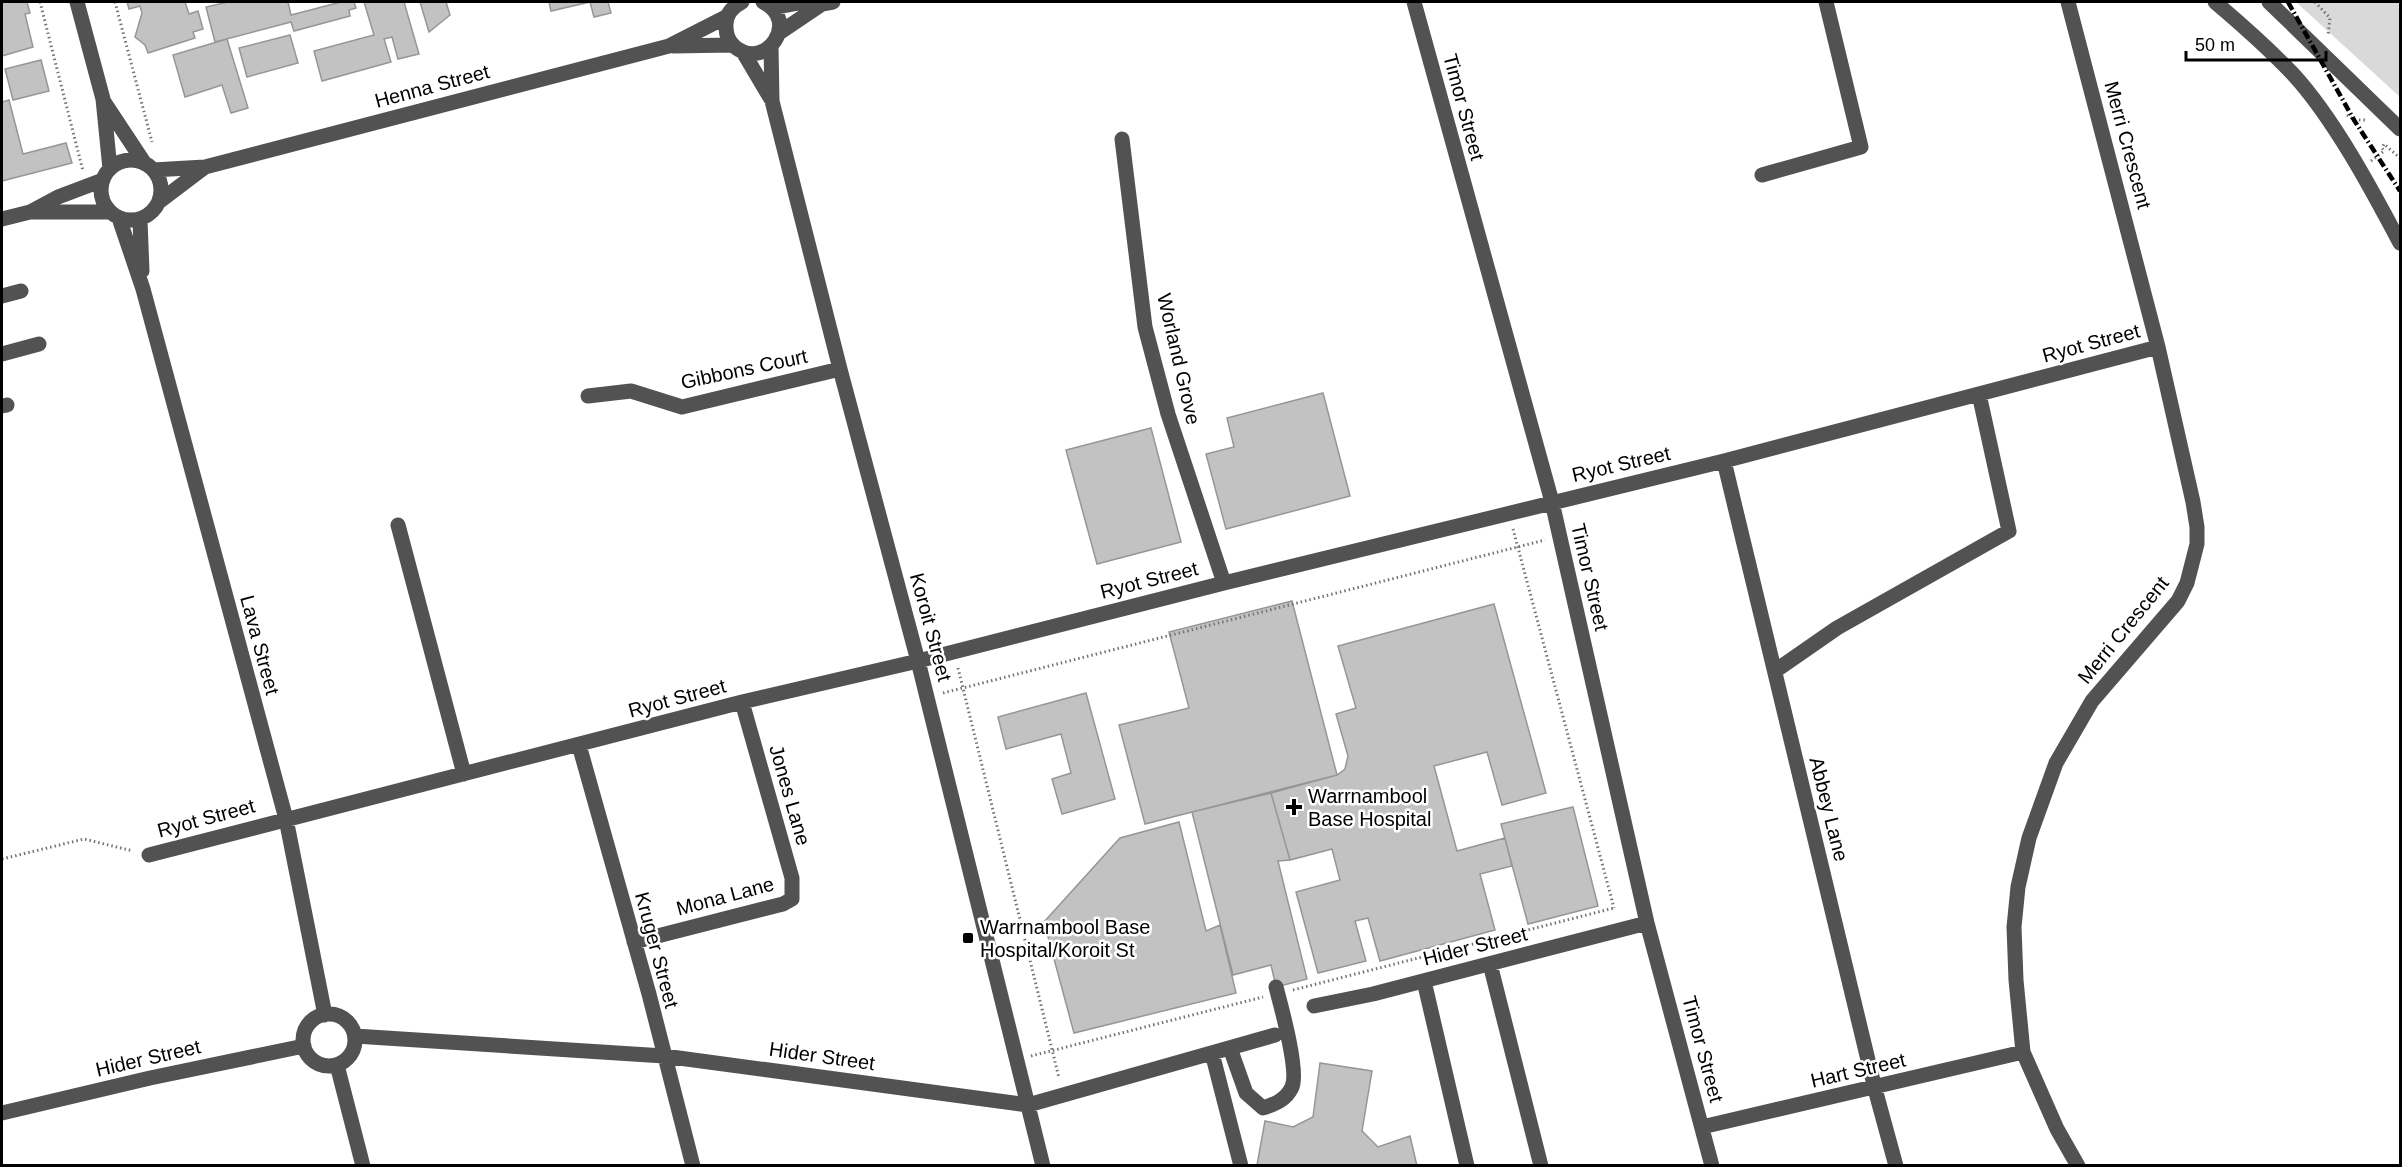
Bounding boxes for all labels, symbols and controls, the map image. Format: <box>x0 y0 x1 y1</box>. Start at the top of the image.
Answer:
scale bar <box>2186 24 2326 62</box>
text: 50 m <box>2195 35 2235 55</box>
street label: Timor Street <box>1439 51 1489 163</box>
street label: Henna Street <box>372 60 492 112</box>
street label: Merri Crescent <box>2100 79 2156 212</box>
street label: Worland Grove <box>1153 291 1205 427</box>
street label: Ryot Street <box>2040 319 2143 367</box>
street label: Gibbons Court <box>679 345 810 393</box>
street label: Ryot Street <box>1570 442 1673 486</box>
street label: Timor Street <box>1567 521 1613 633</box>
street label: Ryot Street <box>1098 557 1201 603</box>
street label: Koroit Street <box>906 570 956 684</box>
street label: Merri Crescent <box>2073 572 2173 688</box>
street label: Lava Street <box>236 593 284 698</box>
street label: Ryot Street <box>626 674 729 722</box>
street label: Jones Lane <box>765 742 815 848</box>
street label: Abbey Lane <box>1805 755 1853 863</box>
place label: Warrnambool Base Hospital <box>1308 785 1431 830</box>
street label: Ryot Street <box>155 794 258 842</box>
marker: Warrnambool Base Hospital <box>1285 798 1303 816</box>
street label: Mona Lane <box>674 872 776 920</box>
street label: Kruger Street <box>631 890 683 1011</box>
place label: Warrnambool Base Hospital/Koroit St <box>980 916 1150 961</box>
street label: Hider Street <box>1421 922 1530 970</box>
marker: Warrnambool Base Hospital/Koroit St <box>961 931 975 945</box>
street label: Timor Street <box>1678 993 1728 1105</box>
street label: Hider Street <box>94 1035 203 1081</box>
street label: Hider Street <box>768 1038 877 1074</box>
street label: Hart Street <box>1808 1048 1908 1092</box>

